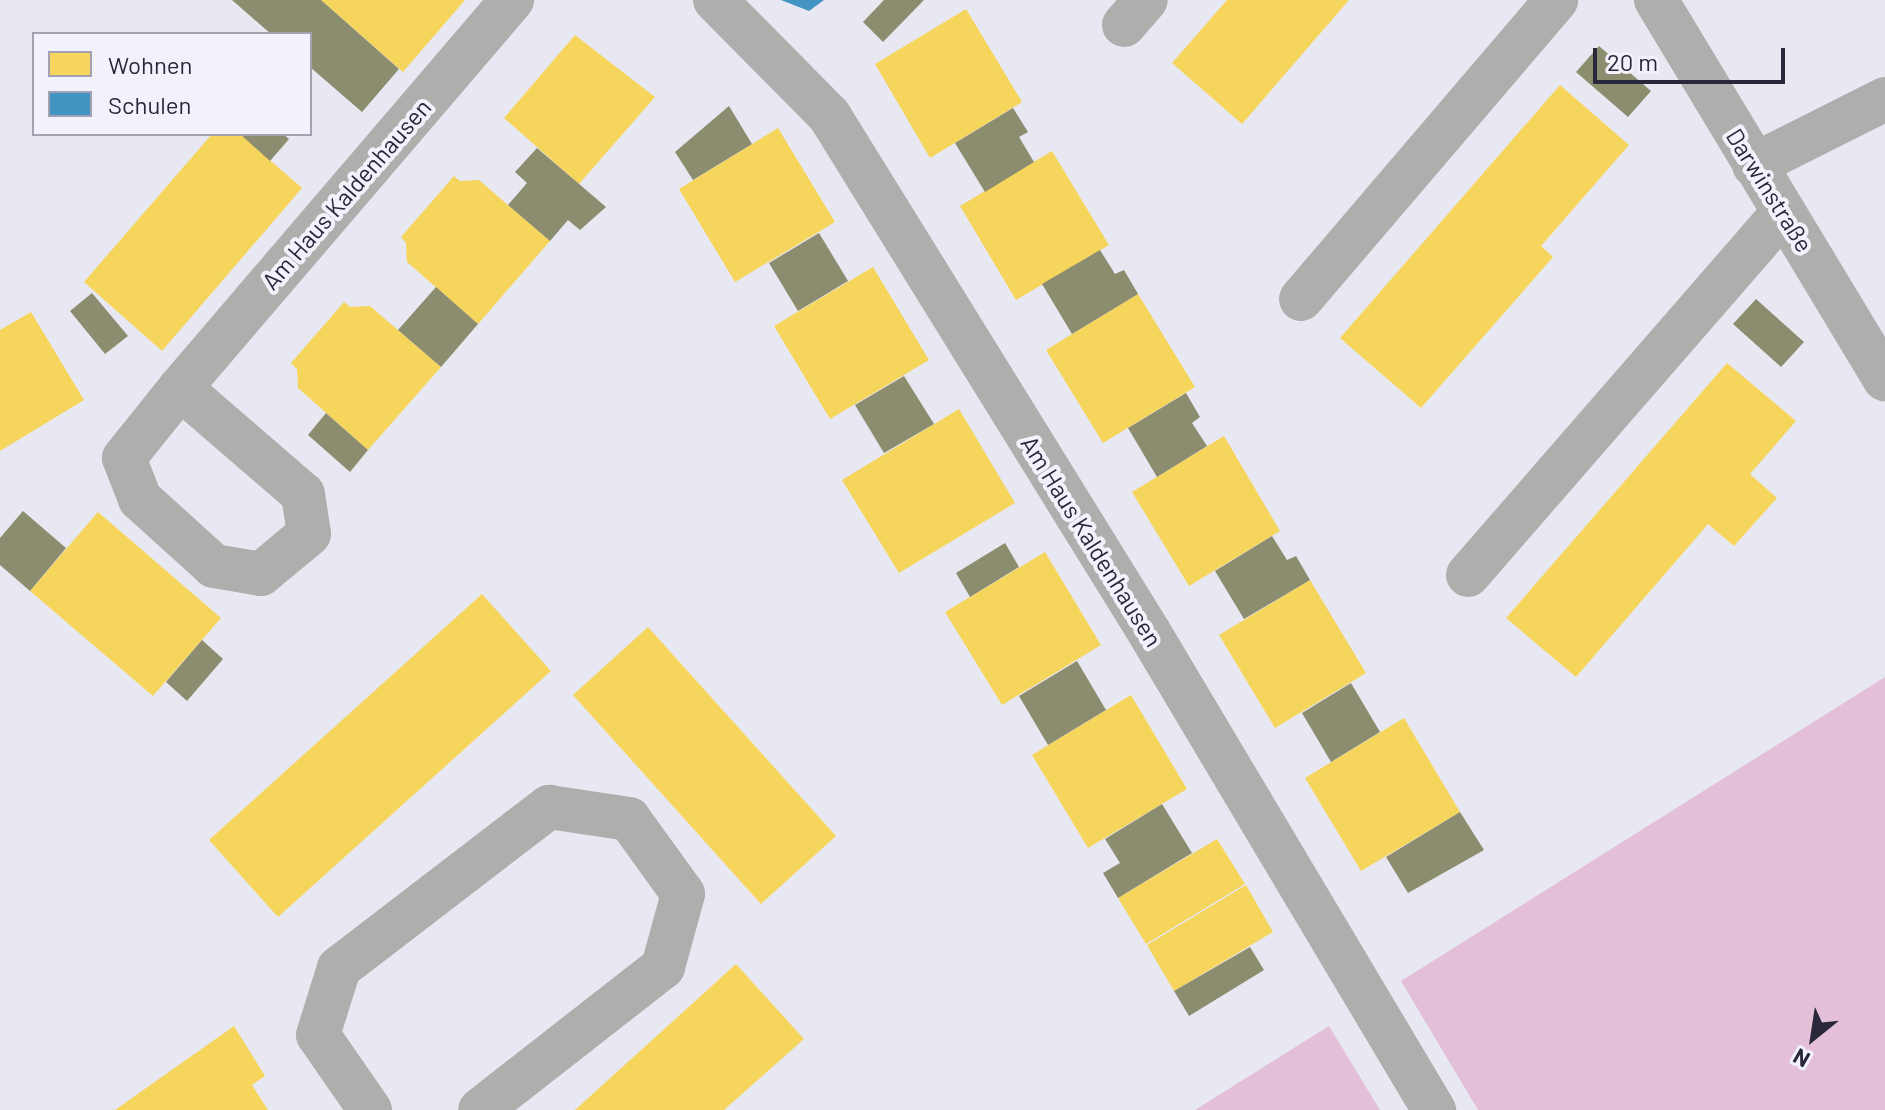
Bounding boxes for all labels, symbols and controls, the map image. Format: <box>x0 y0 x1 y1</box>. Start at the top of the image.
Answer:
legend <box>32 32 312 136</box>
scale bar <box>1597 32 1789 82</box>
text: 20 m <box>1607 47 1658 76</box>
text: Wohnen <box>108 50 192 79</box>
text: Schulen <box>108 90 192 119</box>
street label: Am Haus Kaldenhausen <box>255 93 437 295</box>
street label: Darwinstraße <box>1721 123 1819 257</box>
street label: Am Haus Kaldenhausen <box>1015 430 1169 652</box>
north arrow <box>1773 998 1853 1078</box>
text: N <box>1788 1044 1814 1074</box>

